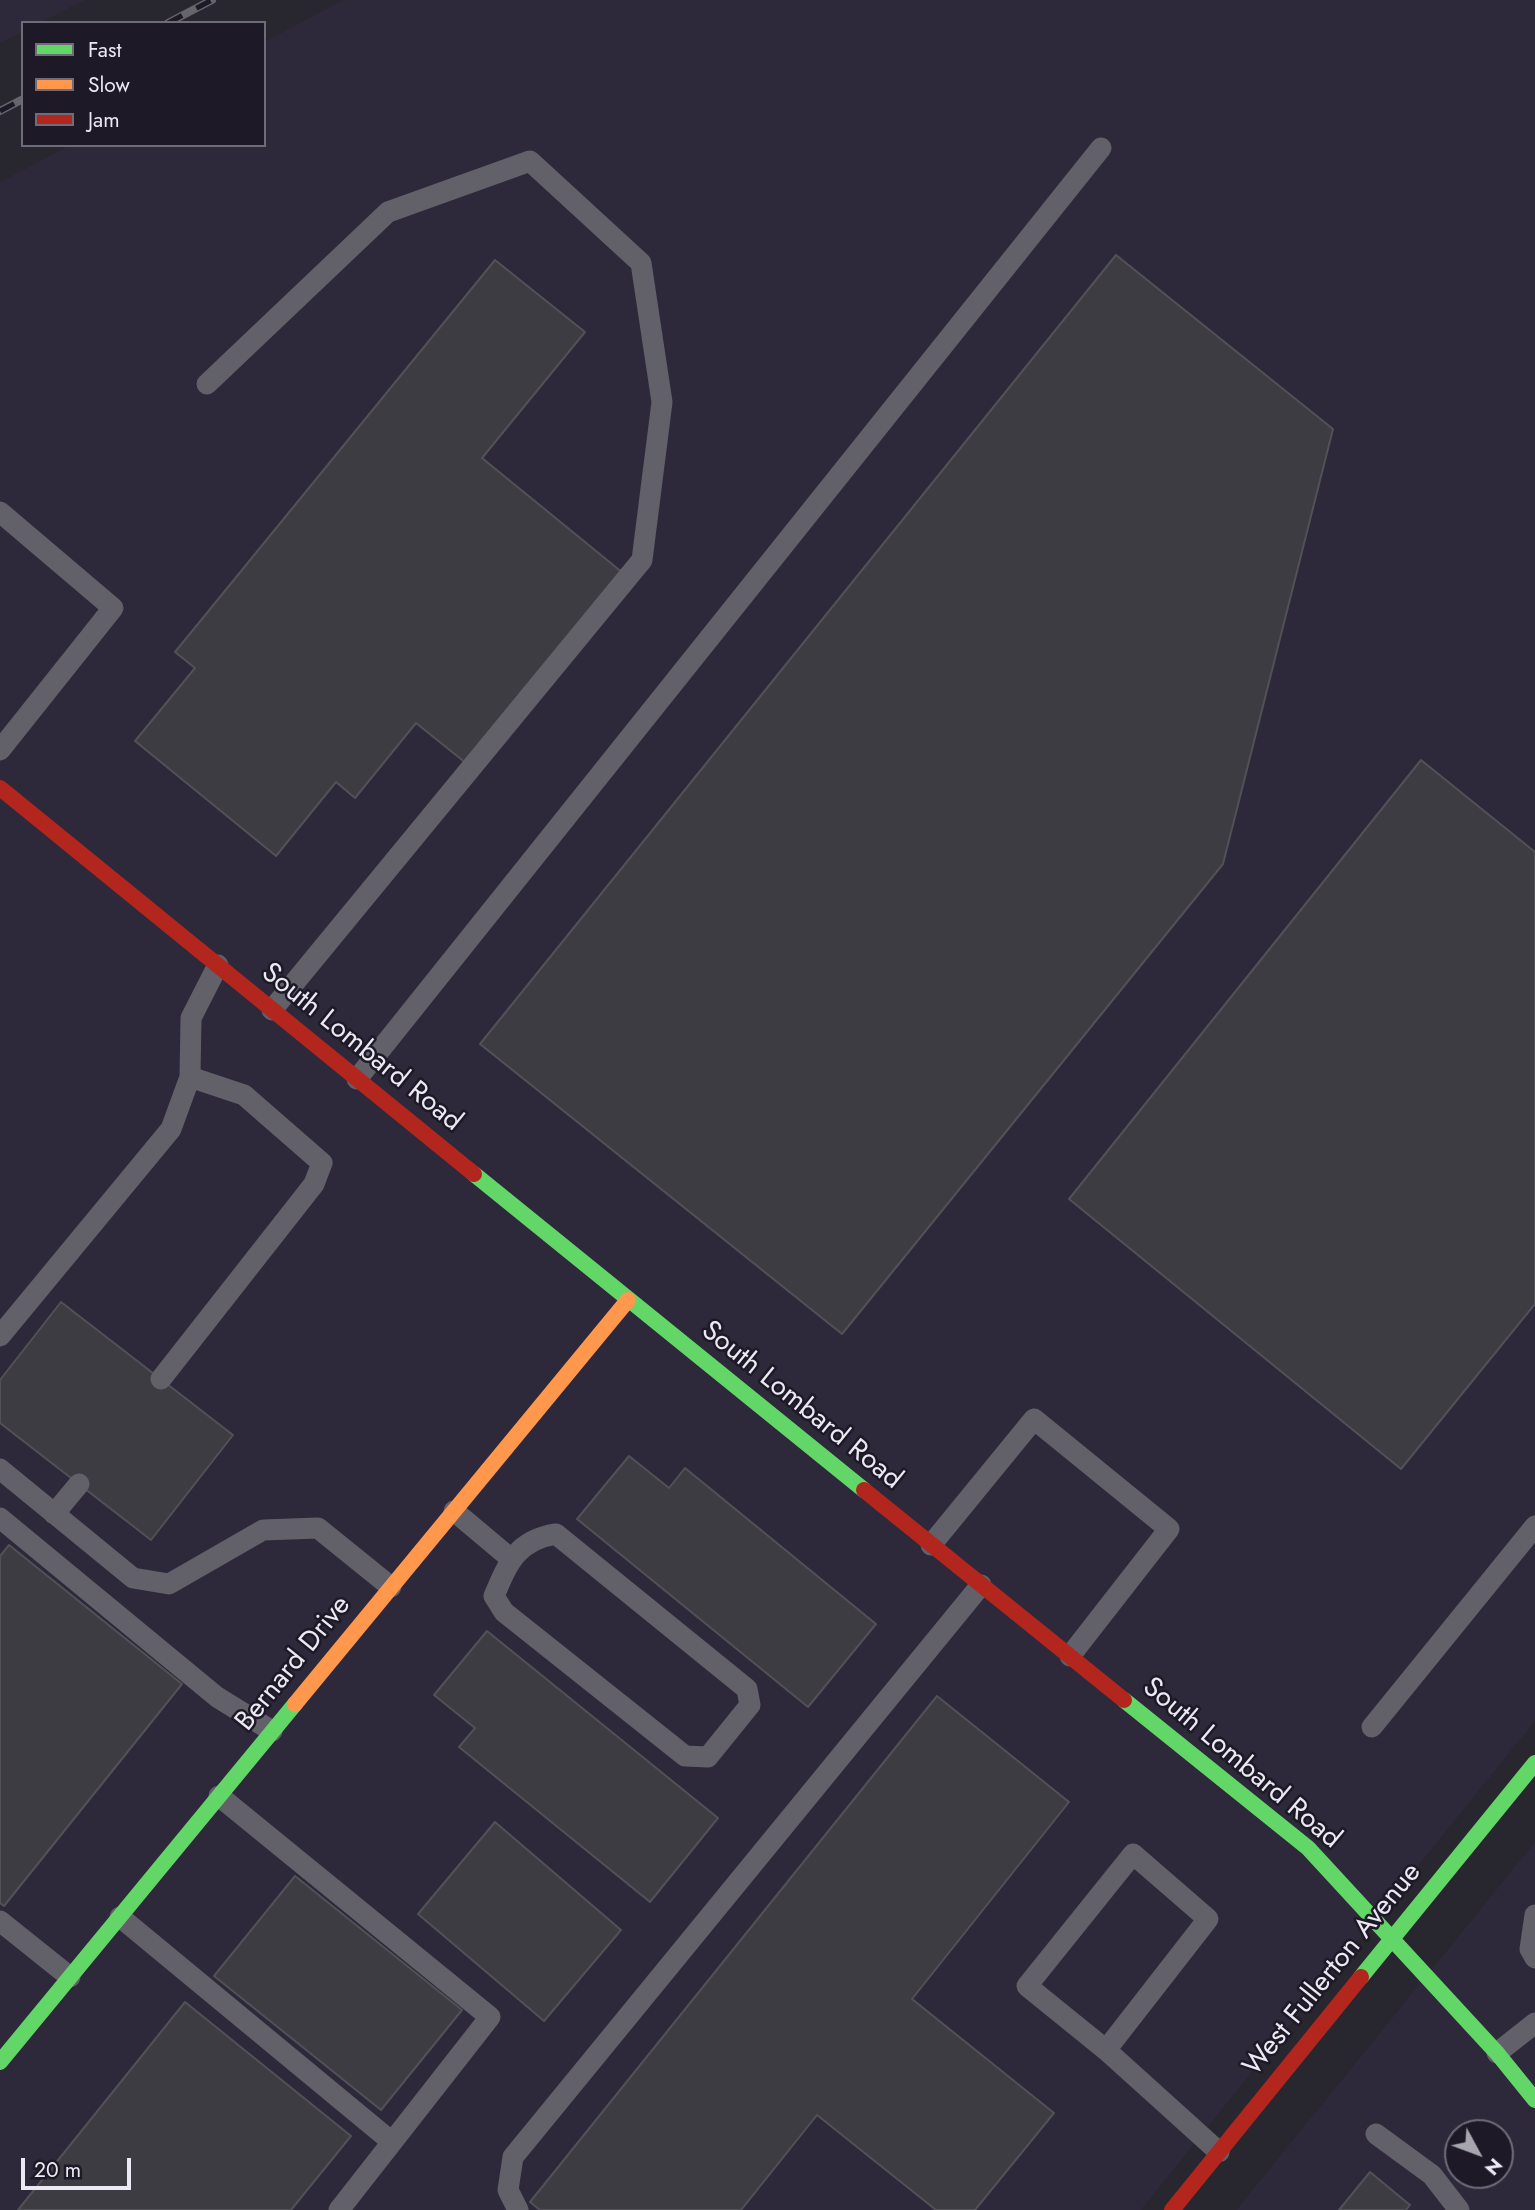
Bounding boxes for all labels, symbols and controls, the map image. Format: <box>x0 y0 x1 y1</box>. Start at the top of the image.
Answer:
legend <box>21 21 266 147</box>
text: Fast <box>88 35 121 65</box>
text: Slow <box>88 70 130 100</box>
text: Jam <box>88 105 120 135</box>
street label: South Lombard Road <box>254 957 468 1139</box>
street label: South Lombard Road <box>694 1315 908 1497</box>
street label: Bernard Drive <box>229 1590 359 1738</box>
street label: South Lombard Road <box>1135 1671 1347 1857</box>
street label: West Fullerton Avenue <box>1237 1857 1429 2083</box>
north arrow <box>1444 2119 1514 2189</box>
scale bar <box>24 2144 135 2188</box>
text: N <box>1479 2152 1509 2181</box>
text: 20 m <box>34 2155 81 2185</box>

